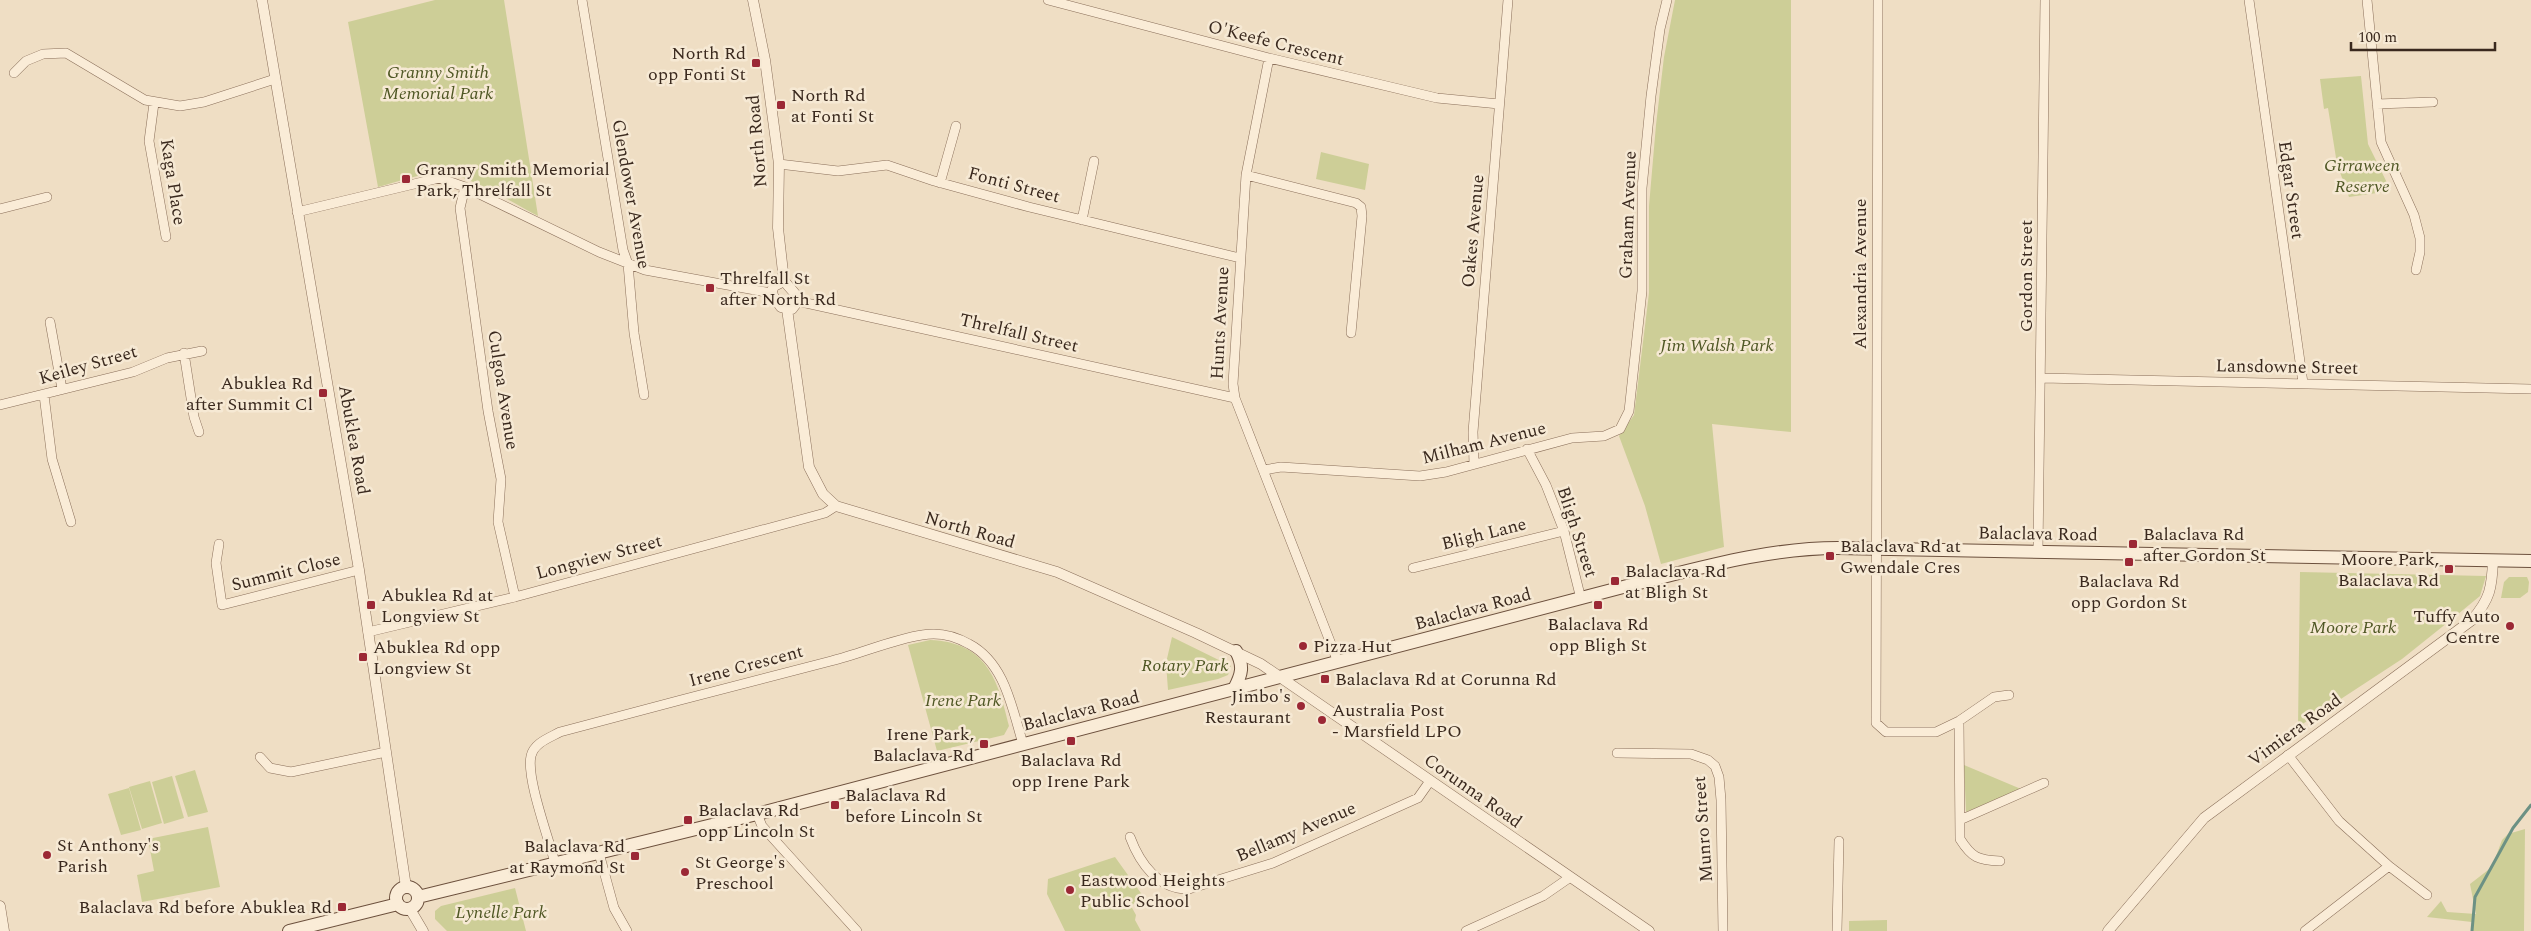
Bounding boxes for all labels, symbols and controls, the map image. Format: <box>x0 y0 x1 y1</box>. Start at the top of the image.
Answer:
street label: O'Keefe Crescent <box>1205 13 1347 73</box>
scale bar <box>2351 20 2495 52</box>
text: 100 m <box>2358 26 2397 49</box>
place label: North Rd opp Fonti St <box>648 40 746 88</box>
marker: North Rd opp Fonti St <box>750 57 762 69</box>
park label: Granny Smith Memorial Park <box>383 59 494 107</box>
place label: North Rd at Fonti St <box>791 82 874 130</box>
street label: North Road <box>739 93 775 189</box>
marker: North Rd at Fonti St <box>775 99 787 111</box>
street label: Glendower Avenue <box>605 117 657 271</box>
street label: Kaga Place <box>153 137 193 227</box>
street label: Edgar Street <box>2271 139 2311 241</box>
street label: Graham Avenue <box>1612 150 1644 280</box>
park label: Girraween Reserve <box>2324 152 2401 200</box>
place label: Granny Smith Memorial Park, Threlfall St <box>416 156 610 204</box>
street label: Fonti Street <box>965 160 1063 210</box>
marker: Granny Smith Memorial Park, Threlfall St <box>400 173 412 185</box>
street label: Oakes Avenue <box>1455 173 1491 289</box>
street label: Alexandria Avenue <box>1847 199 1874 349</box>
street label: Gordon Street <box>2013 220 2040 332</box>
place label: Threlfall St after North Rd <box>720 265 836 313</box>
street label: Hunts Avenue <box>1204 266 1236 380</box>
marker: Threlfall St after North Rd <box>704 282 716 294</box>
street label: Threlfall Street <box>957 306 1081 360</box>
street label: Culgoa Avenue <box>480 328 526 452</box>
park label: Jim Walsh Park <box>1658 332 1775 359</box>
street label: Keiley Street <box>36 338 140 392</box>
street label: Lansdowne Street <box>2215 352 2359 382</box>
place label: Abuklea Rd after Summit Cl <box>186 370 313 418</box>
street label: Abuklea Road <box>331 383 377 497</box>
marker: Abuklea Rd after Summit Cl <box>317 387 329 399</box>
street label: Milham Avenue <box>1419 415 1549 471</box>
street label: Bligh Street <box>1550 483 1604 581</box>
street label: North Road <box>921 504 1019 556</box>
street label: Bligh Lane <box>1439 510 1529 558</box>
street label: Balaclava Road <box>1978 519 2098 549</box>
place label: Balaclava Rd after Gordon St <box>2143 521 2266 569</box>
street label: Longview Street <box>533 527 665 587</box>
place label: Balaclava Rd at Gwendale Cres <box>1840 533 1961 581</box>
marker: Balaclava Rd after Gordon St <box>2127 538 2139 550</box>
street label: Summit Close <box>229 545 343 599</box>
place label: Moore Park, Balaclava Rd <box>2338 546 2439 594</box>
marker: Balaclava Rd at Gwendale Cres <box>1824 550 1836 562</box>
marker: Balaclava Rd opp Gordon St <box>2123 556 2135 568</box>
place label: Balaclava Rd at Bligh St <box>1625 558 1726 606</box>
marker: Moore Park, Balaclava Rd <box>2443 563 2455 575</box>
place label: Balaclava Rd opp Gordon St <box>2071 568 2187 616</box>
marker: Balaclava Rd at Bligh St <box>1609 575 1621 587</box>
street label: Balaclava Road <box>1412 580 1534 638</box>
place label: Abuklea Rd at Longview St <box>381 582 493 630</box>
marker: Abuklea Rd at Longview St <box>365 599 377 611</box>
marker: Balaclava Rd opp Bligh St <box>1592 599 1604 611</box>
place label: Tuffy Auto Centre <box>2413 603 2500 651</box>
place label: Balaclava Rd opp Bligh St <box>1547 611 1649 659</box>
park label: Moore Park <box>2310 614 2397 641</box>
marker: Tuffy Auto Centre <box>2504 620 2516 632</box>
place label: Pizza Hut <box>1313 633 1392 660</box>
place label: Abuklea Rd opp Longview St <box>373 634 500 682</box>
street label: Irene Crescent <box>686 638 806 694</box>
marker: Pizza Hut <box>1297 640 1309 652</box>
marker: Abuklea Rd opp Longview St <box>357 651 369 663</box>
park label: Rotary Park <box>1141 652 1229 679</box>
place label: Balaclava Rd at Corunna Rd <box>1335 666 1557 693</box>
marker: Balaclava Rd at Corunna Rd <box>1319 673 1331 685</box>
street label: Balaclava Road <box>1020 683 1142 739</box>
place label: Jimbo's Restaurant <box>1205 683 1291 731</box>
park label: Irene Park <box>925 687 1002 714</box>
street label: Vimiera Road <box>2243 687 2347 773</box>
place label: Australia Post - Marsfield LPO <box>1332 697 1462 745</box>
marker: Jimbo's Restaurant <box>1295 700 1307 712</box>
marker: Australia Post - Marsfield LPO <box>1316 714 1328 726</box>
place label: Irene Park, Balaclava Rd <box>873 721 974 769</box>
marker: Balaclava Rd opp Irene Park <box>1065 735 1077 747</box>
marker: Irene Park, Balaclava Rd <box>978 738 990 750</box>
place label: Balaclava Rd opp Irene Park <box>1012 747 1130 795</box>
street label: Corunna Road <box>1418 747 1528 835</box>
street label: Munro Street <box>1686 775 1720 883</box>
place label: Balaclava Rd before Lincoln St <box>845 782 982 830</box>
street label: Bellamy Avenue <box>1232 795 1360 869</box>
place label: Balaclava Rd opp Lincoln St <box>698 797 815 845</box>
marker: Balaclava Rd before Lincoln St <box>829 799 841 811</box>
marker: Balaclava Rd opp Lincoln St <box>682 814 694 826</box>
place label: St Anthony's Parish <box>57 832 159 880</box>
place label: Balaclava Rd at Raymond St <box>510 833 625 881</box>
marker: St Anthony's Parish <box>41 849 53 861</box>
place label: St George's Preschool <box>695 849 786 897</box>
marker: Balaclava Rd at Raymond St <box>629 850 641 862</box>
marker: St George's Preschool <box>679 866 691 878</box>
place label: Eastwood Heights Public School <box>1080 867 1225 915</box>
marker: Eastwood Heights Public School <box>1064 884 1076 896</box>
place label: Balaclava Rd before Abuklea Rd <box>79 894 332 921</box>
park label: Lynelle Park <box>455 899 547 926</box>
marker: Balaclava Rd before Abuklea Rd <box>336 901 348 913</box>

